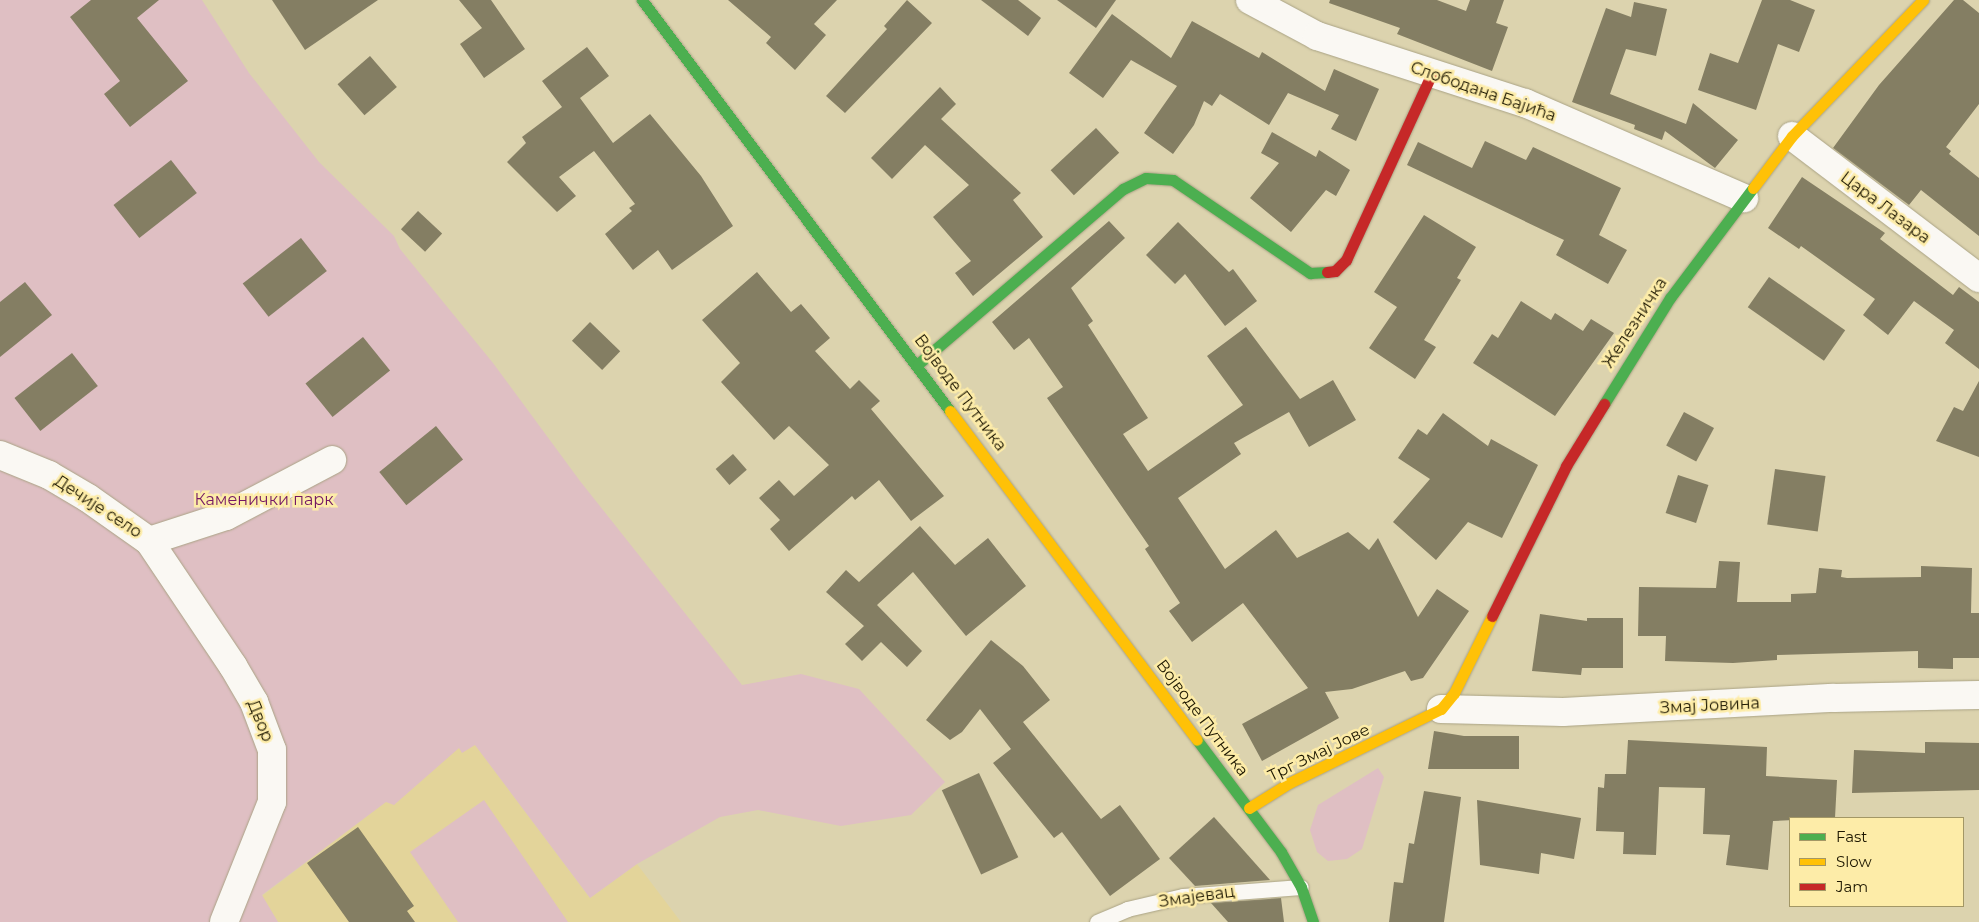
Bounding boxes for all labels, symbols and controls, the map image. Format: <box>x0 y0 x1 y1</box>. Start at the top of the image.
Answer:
street label: Слободана Бајића <box>1408 58 1558 126</box>
street label: Цара Лазара <box>1836 168 1934 248</box>
street label: Железничка <box>1599 274 1671 372</box>
street label: Војводе Путника <box>910 331 1010 455</box>
street label: Дечије село <box>51 472 145 542</box>
park label: Каменички парк <box>194 490 334 510</box>
street label: Војводе Путника <box>1152 656 1252 780</box>
street label: Змај Јовина <box>1660 694 1760 718</box>
street label: Двор <box>243 697 277 745</box>
street label: Трг Змај Јове <box>1265 720 1373 786</box>
legend <box>1789 817 1964 907</box>
text: Fast <box>1836 827 1867 846</box>
text: Slow <box>1836 852 1872 871</box>
text: Jam <box>1836 877 1868 896</box>
street label: Змајевац <box>1158 882 1236 912</box>

